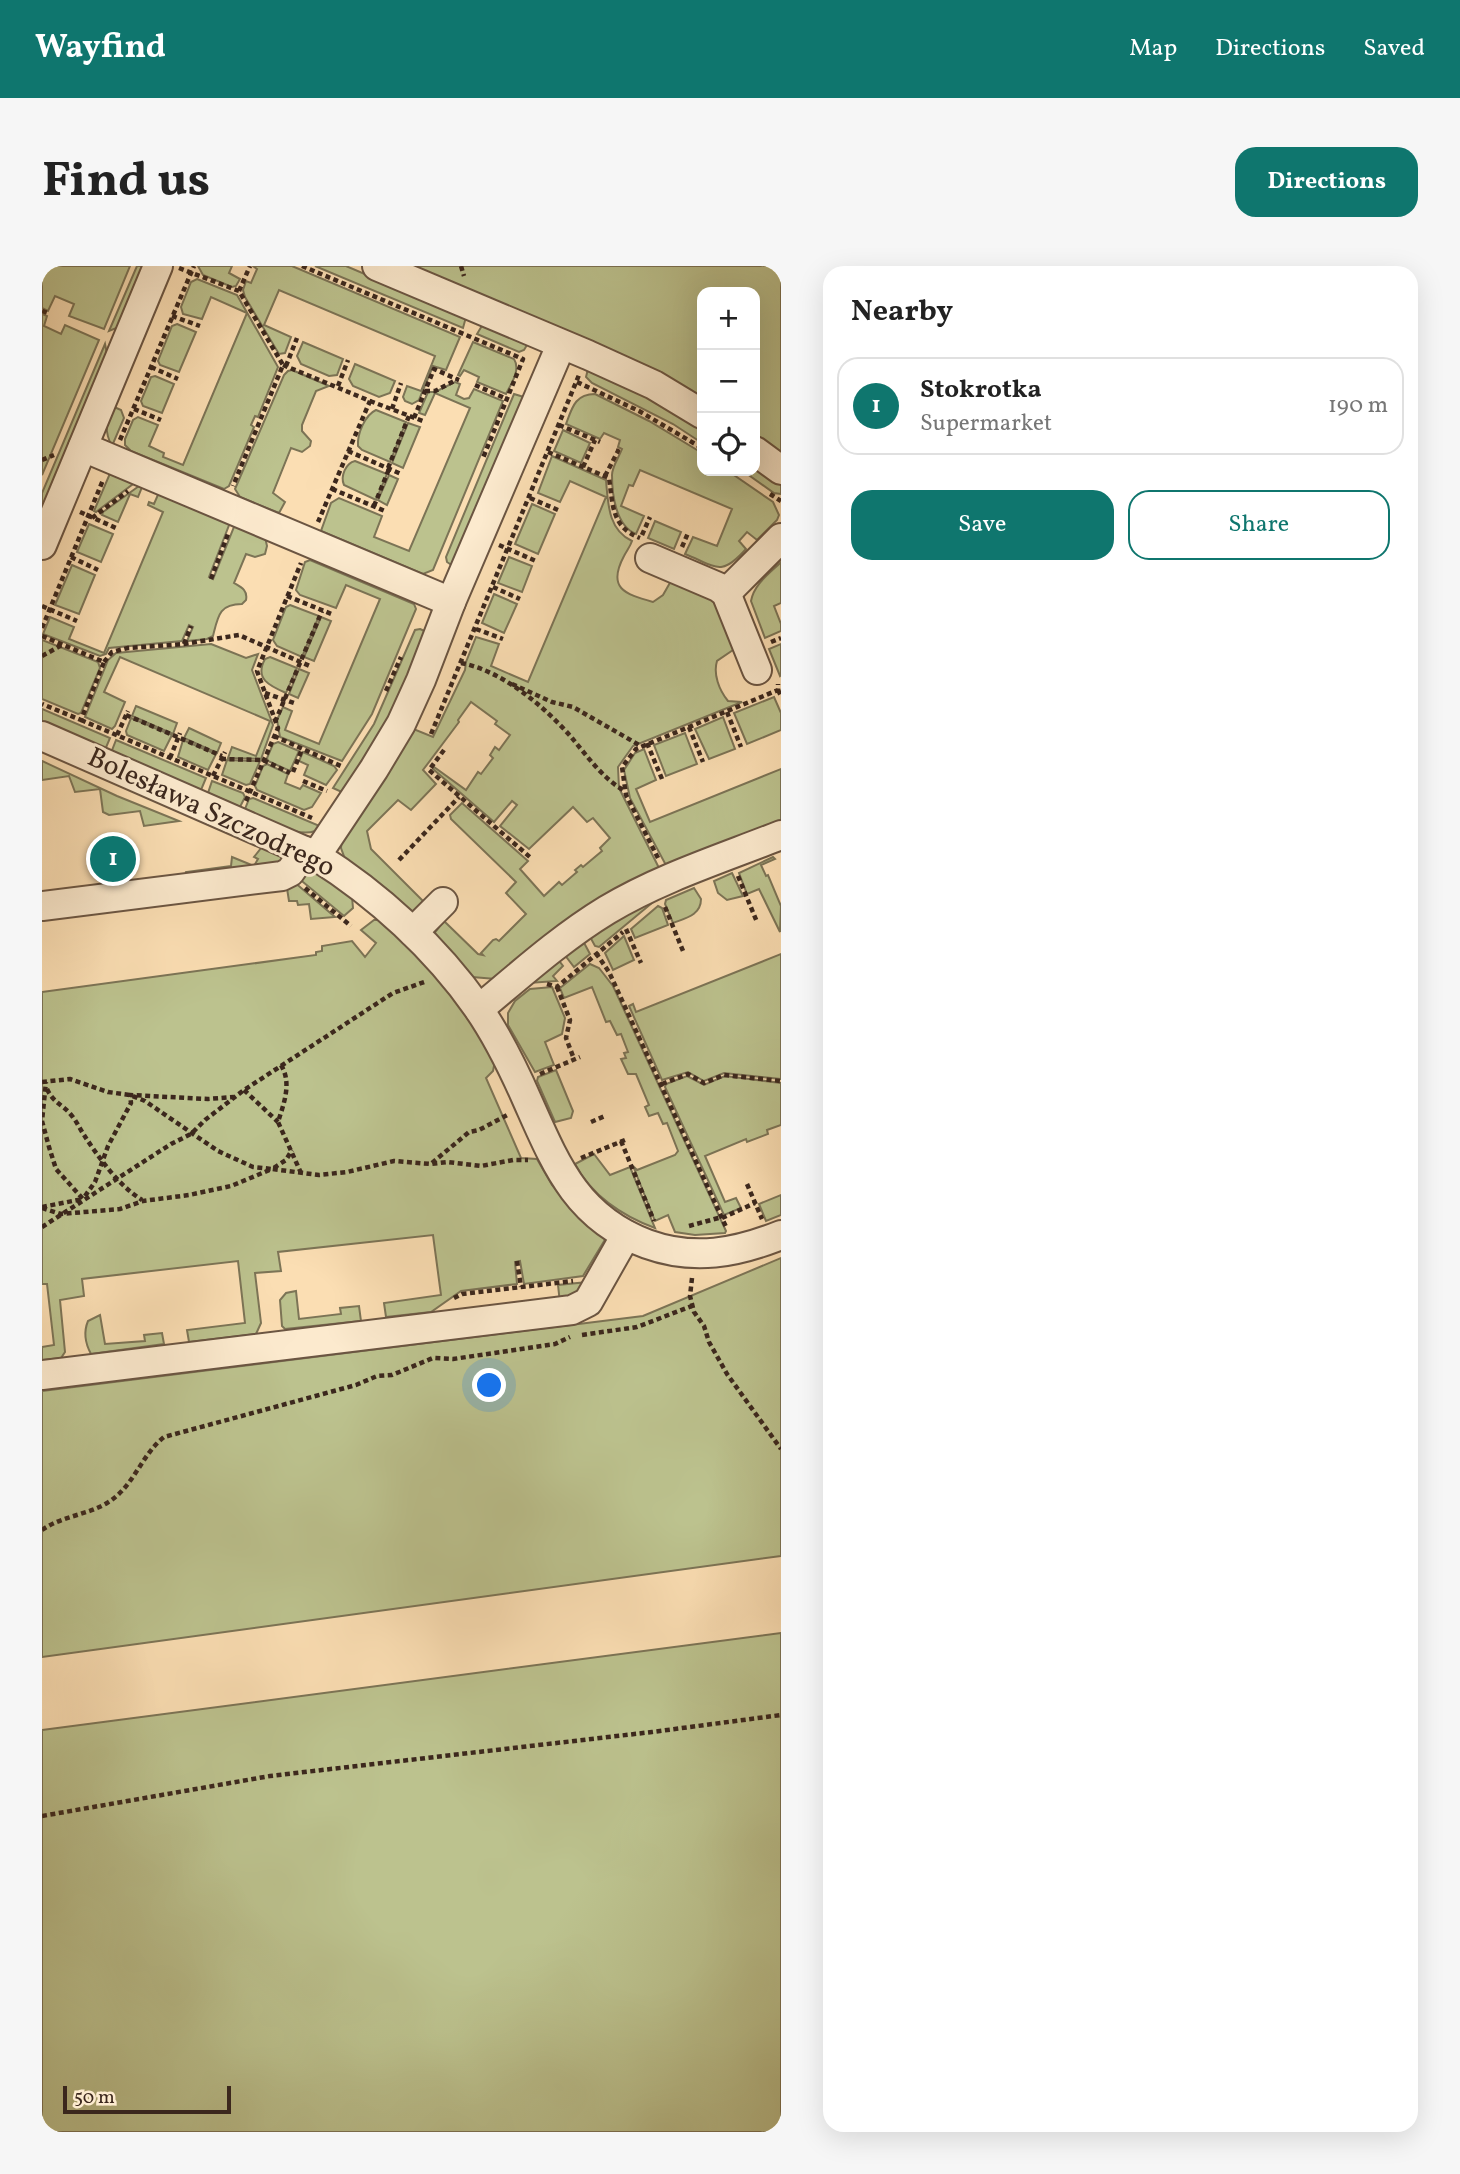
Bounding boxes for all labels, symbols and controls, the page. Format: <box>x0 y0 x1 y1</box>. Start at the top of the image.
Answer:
text: Wayfind <box>35 26 166 72</box>
text: Map <box>1129 32 1177 66</box>
text: Directions <box>1215 32 1325 66</box>
text: Saved <box>1363 32 1425 66</box>
button: Directions <box>1235 147 1418 217</box>
text: Find us <box>42 148 210 217</box>
map controls <box>697 287 760 476</box>
button: + <box>697 287 760 350</box>
text: Nearby <box>851 291 953 333</box>
button: − <box>697 350 760 413</box>
text: Stokrotka <box>920 372 1042 408</box>
text: 1 <box>871 390 881 422</box>
text: 190 m <box>1328 390 1388 422</box>
text: Supermarket <box>920 408 1052 440</box>
button: locate <box>697 413 760 476</box>
button: Save <box>851 490 1114 560</box>
button: Share <box>1128 490 1390 560</box>
street label: Bolesława Szczodrego <box>81 738 341 888</box>
pin: 1 <box>90 833 136 885</box>
your location <box>472 1368 506 1402</box>
scale bar <box>63 2083 231 2115</box>
text: 50 m <box>74 2085 115 2111</box>

